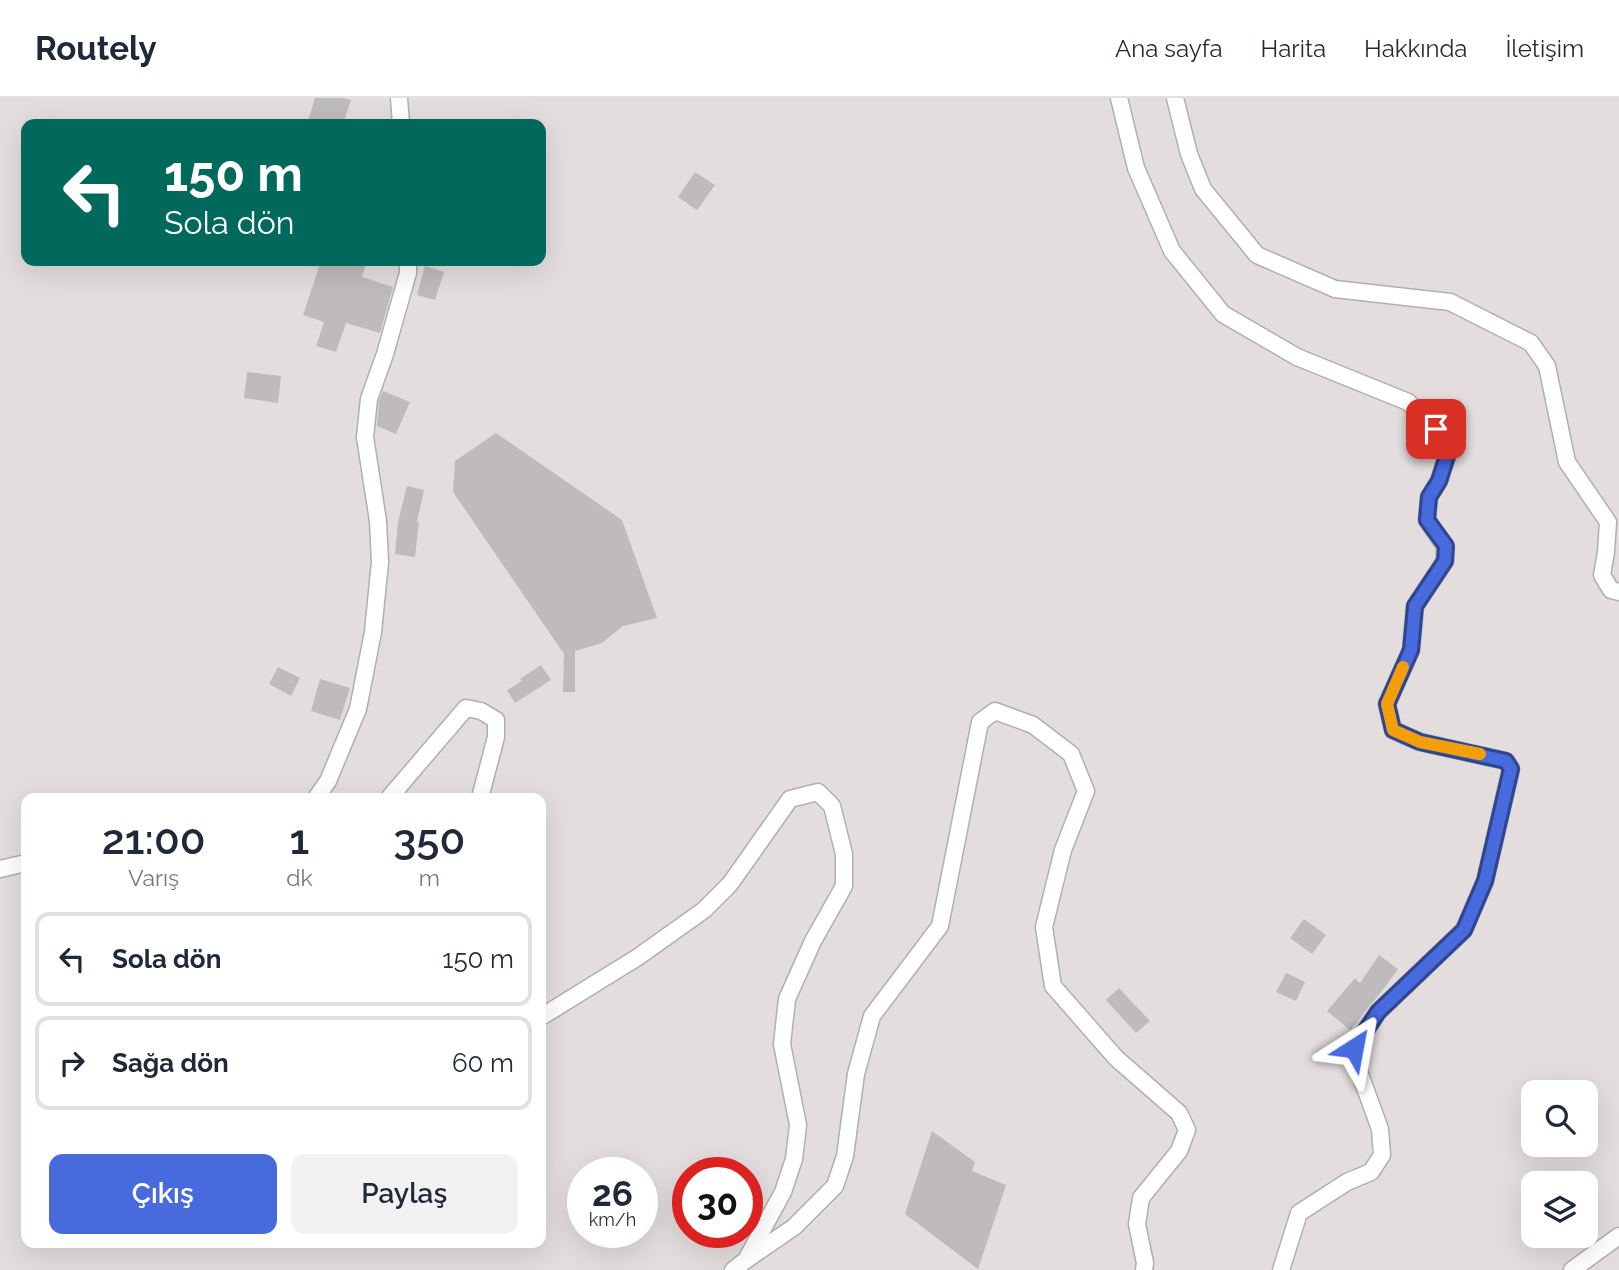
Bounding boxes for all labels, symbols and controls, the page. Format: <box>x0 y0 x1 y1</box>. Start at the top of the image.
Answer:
text: Routely <box>35 29 157 68</box>
text: Ana sayfa <box>1115 34 1223 63</box>
text: Harita <box>1261 34 1326 63</box>
text: Hakkında <box>1364 34 1467 63</box>
text: İletişim <box>1505 34 1584 63</box>
text: 150 m <box>164 145 303 202</box>
icon: left <box>49 147 140 238</box>
text: Sola dön <box>164 204 294 241</box>
pin <box>1406 399 1466 459</box>
icon: arrive <box>1417 410 1455 448</box>
text: 21:00 <box>102 815 205 864</box>
text: 1 <box>289 815 309 864</box>
text: 350 <box>393 815 465 864</box>
text: Varış <box>128 864 179 891</box>
text: dk <box>286 864 313 891</box>
text: m <box>419 864 440 891</box>
icon: left <box>53 940 91 978</box>
text: Sola dön <box>112 944 221 974</box>
text: 150 m <box>442 944 514 974</box>
position arrow <box>1317 1011 1391 1085</box>
icon: right <box>53 1044 91 1082</box>
text: Sağa dön <box>112 1048 229 1078</box>
text: 60 m <box>452 1048 514 1078</box>
map controls <box>1521 1080 1598 1248</box>
button: search <box>1521 1080 1598 1157</box>
button: Çıkış <box>49 1154 277 1234</box>
button: Paylaş <box>291 1154 518 1234</box>
speed limit sign: 30 <box>672 1157 763 1248</box>
button: layers <box>1521 1171 1598 1248</box>
text: 26 <box>592 1173 633 1214</box>
text: km/h <box>589 1209 636 1230</box>

